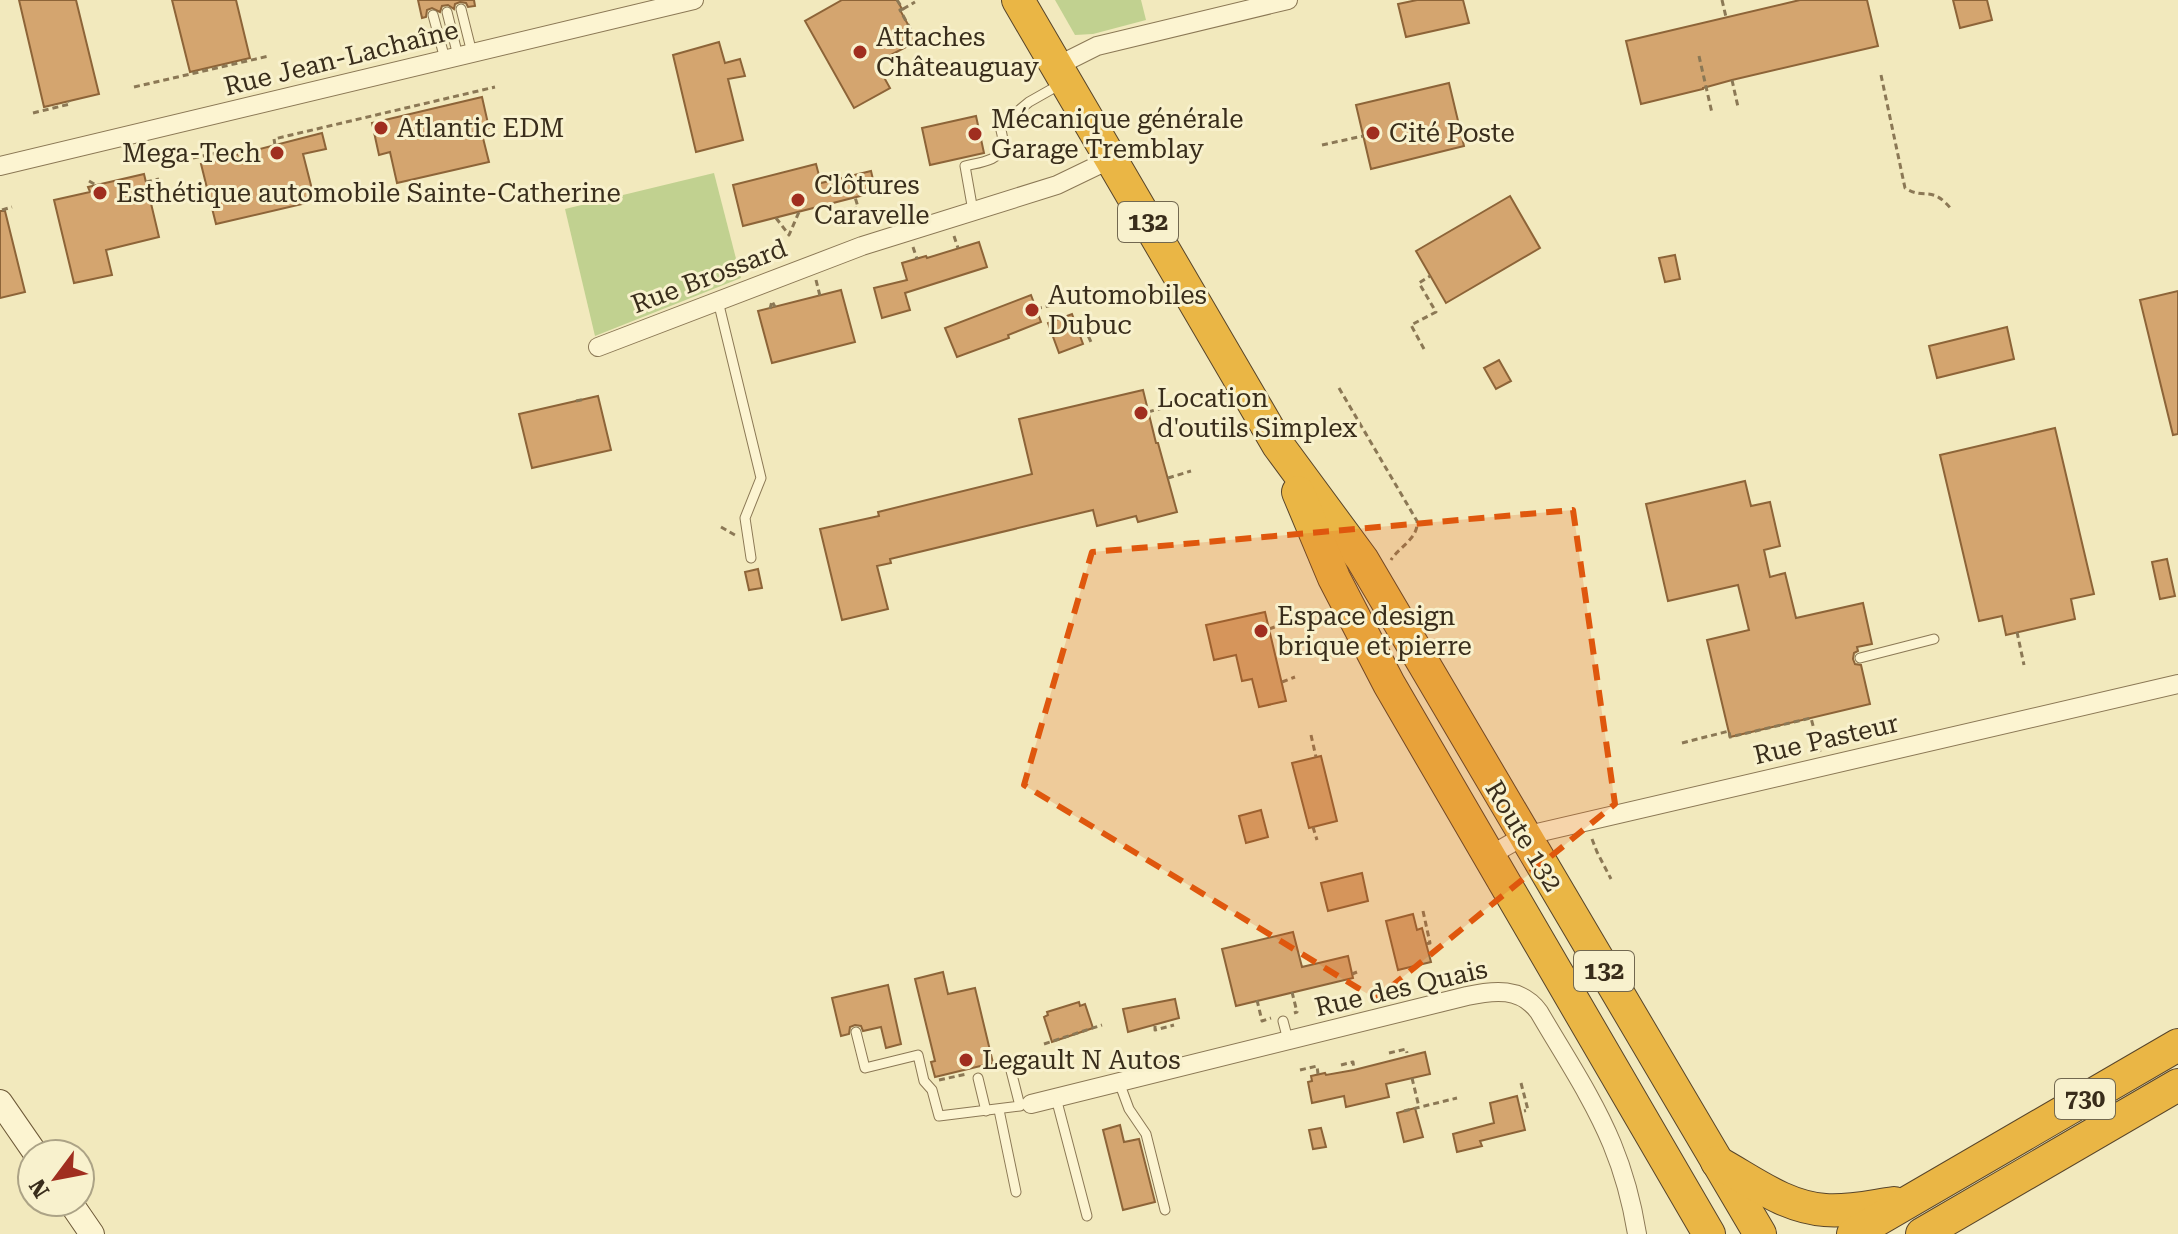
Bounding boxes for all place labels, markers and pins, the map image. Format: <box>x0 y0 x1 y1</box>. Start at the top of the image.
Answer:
place label: Attaches Châteauguay <box>876 22 1039 82</box>
marker: Attaches Châteauguay <box>851 43 869 61</box>
place label: Mécanique générale Garage Tremblay <box>991 104 1244 164</box>
place label: Atlantic EDM <box>397 113 564 143</box>
place label: Cité Poste <box>1389 118 1515 148</box>
marker: Atlantic EDM <box>372 119 390 137</box>
marker: Cité Poste <box>1364 124 1382 142</box>
marker: Mécanique générale Garage Tremblay <box>966 125 984 143</box>
place label: Mega-Tech <box>122 138 261 168</box>
marker: Mega-Tech <box>268 144 286 162</box>
place label: Clôtures Caravelle <box>814 170 930 230</box>
place label: Esthétique automobile Sainte-Catherine <box>116 178 621 208</box>
marker: Esthétique automobile Sainte-Catherine <box>91 184 109 202</box>
marker: Clôtures Caravelle <box>789 191 807 209</box>
place label: Automobiles Dubuc <box>1048 280 1207 340</box>
marker: Automobiles Dubuc <box>1023 301 1041 319</box>
place label: Location d'outils Simplex <box>1157 383 1357 443</box>
marker: Location d'outils Simplex <box>1132 404 1150 422</box>
place label: Espace design brique et pierre <box>1277 601 1472 661</box>
marker: Espace design brique et pierre <box>1252 622 1270 640</box>
place label: Legault N Autos <box>982 1045 1181 1075</box>
marker: Legault N Autos <box>957 1051 975 1069</box>

